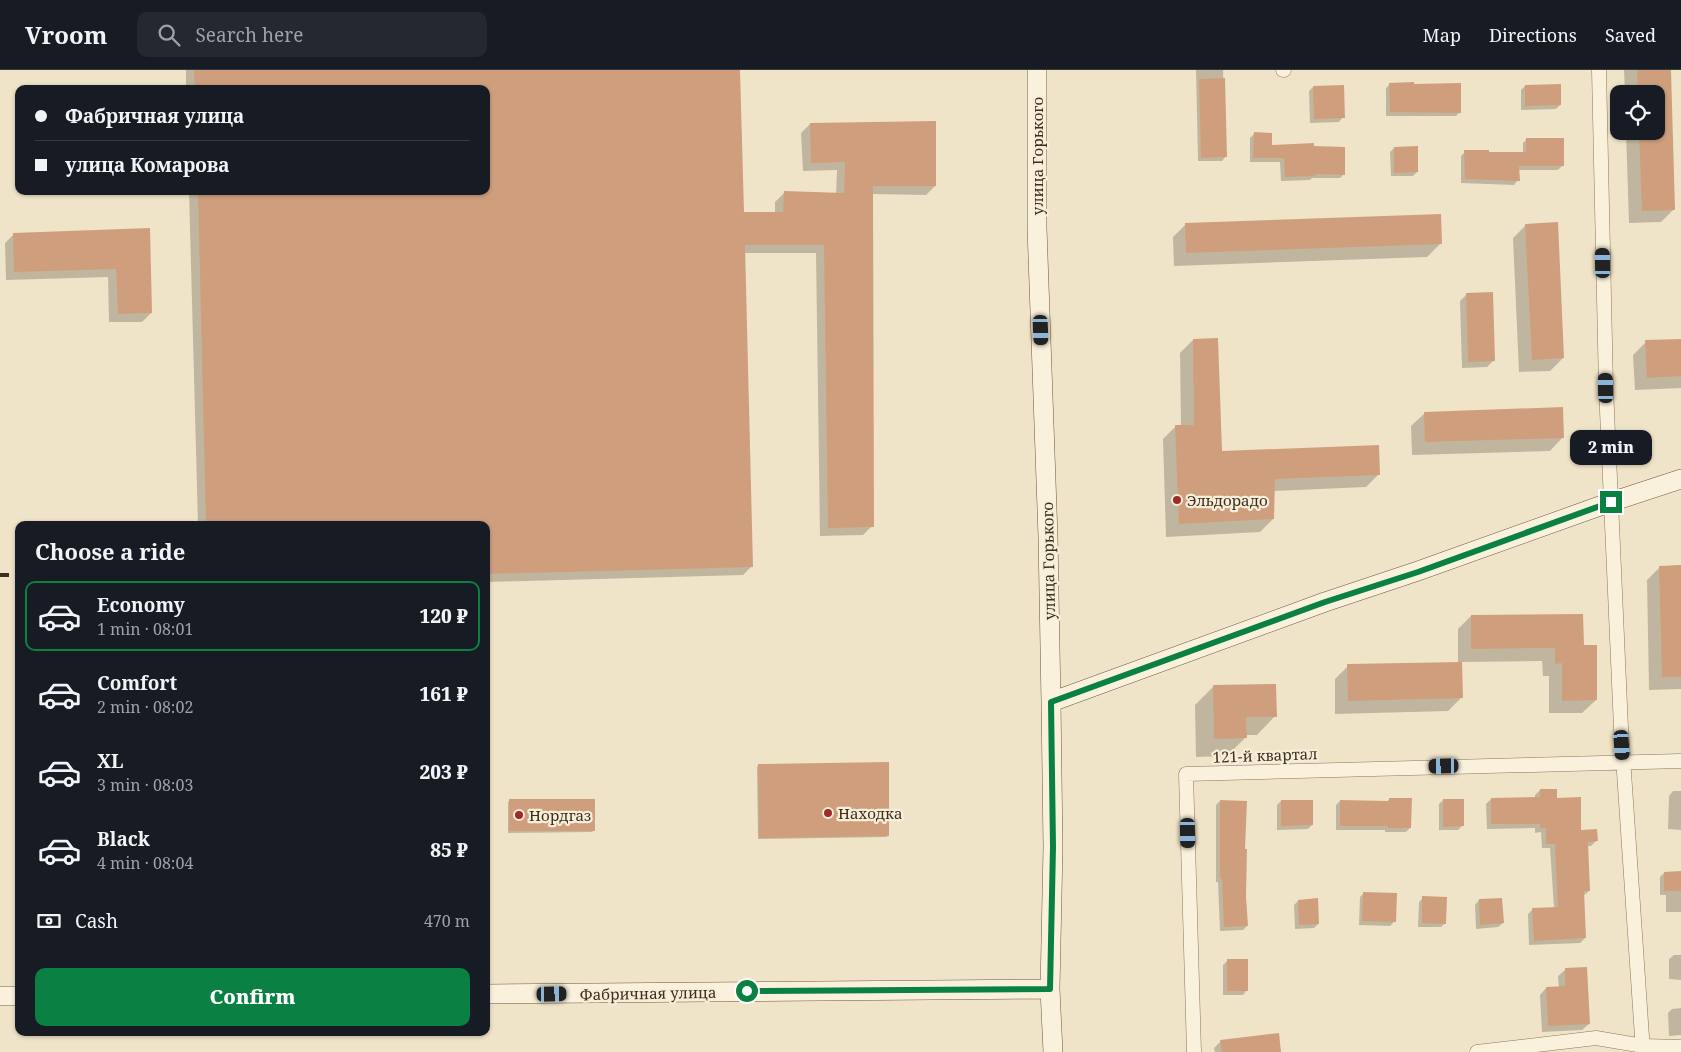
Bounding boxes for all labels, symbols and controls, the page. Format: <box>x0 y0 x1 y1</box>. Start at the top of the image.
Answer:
search box <box>137 12 487 57</box>
text: Vroom <box>25 18 107 51</box>
icon: search <box>155 21 183 49</box>
text: Search here <box>195 22 303 48</box>
text: Map <box>1423 23 1461 47</box>
text: Directions <box>1489 23 1577 47</box>
text: Saved <box>1605 23 1656 47</box>
map controls <box>1610 85 1665 140</box>
button: locate <box>1610 85 1665 140</box>
street label: улица Горького <box>1027 97 1047 215</box>
text: Фабричная улица <box>65 103 244 129</box>
text: улица Комарова <box>65 152 230 178</box>
car <box>1595 248 1610 278</box>
car <box>1032 315 1049 345</box>
car <box>1598 373 1613 403</box>
callout: 2 min <box>1570 430 1652 464</box>
text: 2 min <box>1588 436 1634 458</box>
place label: Эльдорадо <box>1187 490 1268 510</box>
route end <box>1600 491 1622 513</box>
marker: Эльдорадо <box>1171 494 1183 506</box>
street label: улица Горького <box>1037 502 1059 620</box>
text: Choose a ride <box>35 536 185 566</box>
text: Economy <box>97 592 185 618</box>
icon: car <box>37 594 82 639</box>
text: 120 ₽ <box>420 603 468 629</box>
text: 1 min · 08:01 <box>97 618 193 640</box>
text: Comfort <box>97 670 177 696</box>
icon: car <box>37 672 82 717</box>
text: 161 ₽ <box>420 681 468 707</box>
text: 2 min · 08:02 <box>97 696 193 718</box>
car <box>1613 730 1630 760</box>
street label: 121-й квартал <box>1212 743 1318 767</box>
text: XL <box>97 748 123 774</box>
icon: car <box>37 750 82 795</box>
car <box>1428 758 1459 774</box>
text: 203 ₽ <box>420 759 468 785</box>
text: 3 min · 08:03 <box>97 774 193 796</box>
place label: Находка <box>838 803 903 823</box>
place label: Нордгаз <box>529 805 591 825</box>
marker: Находка <box>822 807 834 819</box>
marker: Нордгаз <box>513 809 525 821</box>
car <box>1180 818 1195 848</box>
text: Black <box>97 826 150 852</box>
icon: car <box>37 828 82 873</box>
text: 85 ₽ <box>430 837 468 863</box>
text: 4 min · 08:04 <box>97 852 193 874</box>
icon: cash <box>35 907 63 935</box>
text: Cash <box>75 908 118 934</box>
text: 470 m <box>424 910 470 932</box>
button: Confirm <box>35 968 470 1026</box>
route start <box>736 980 758 1002</box>
street label: Фабричная улица <box>579 982 717 1004</box>
car <box>536 986 567 1002</box>

